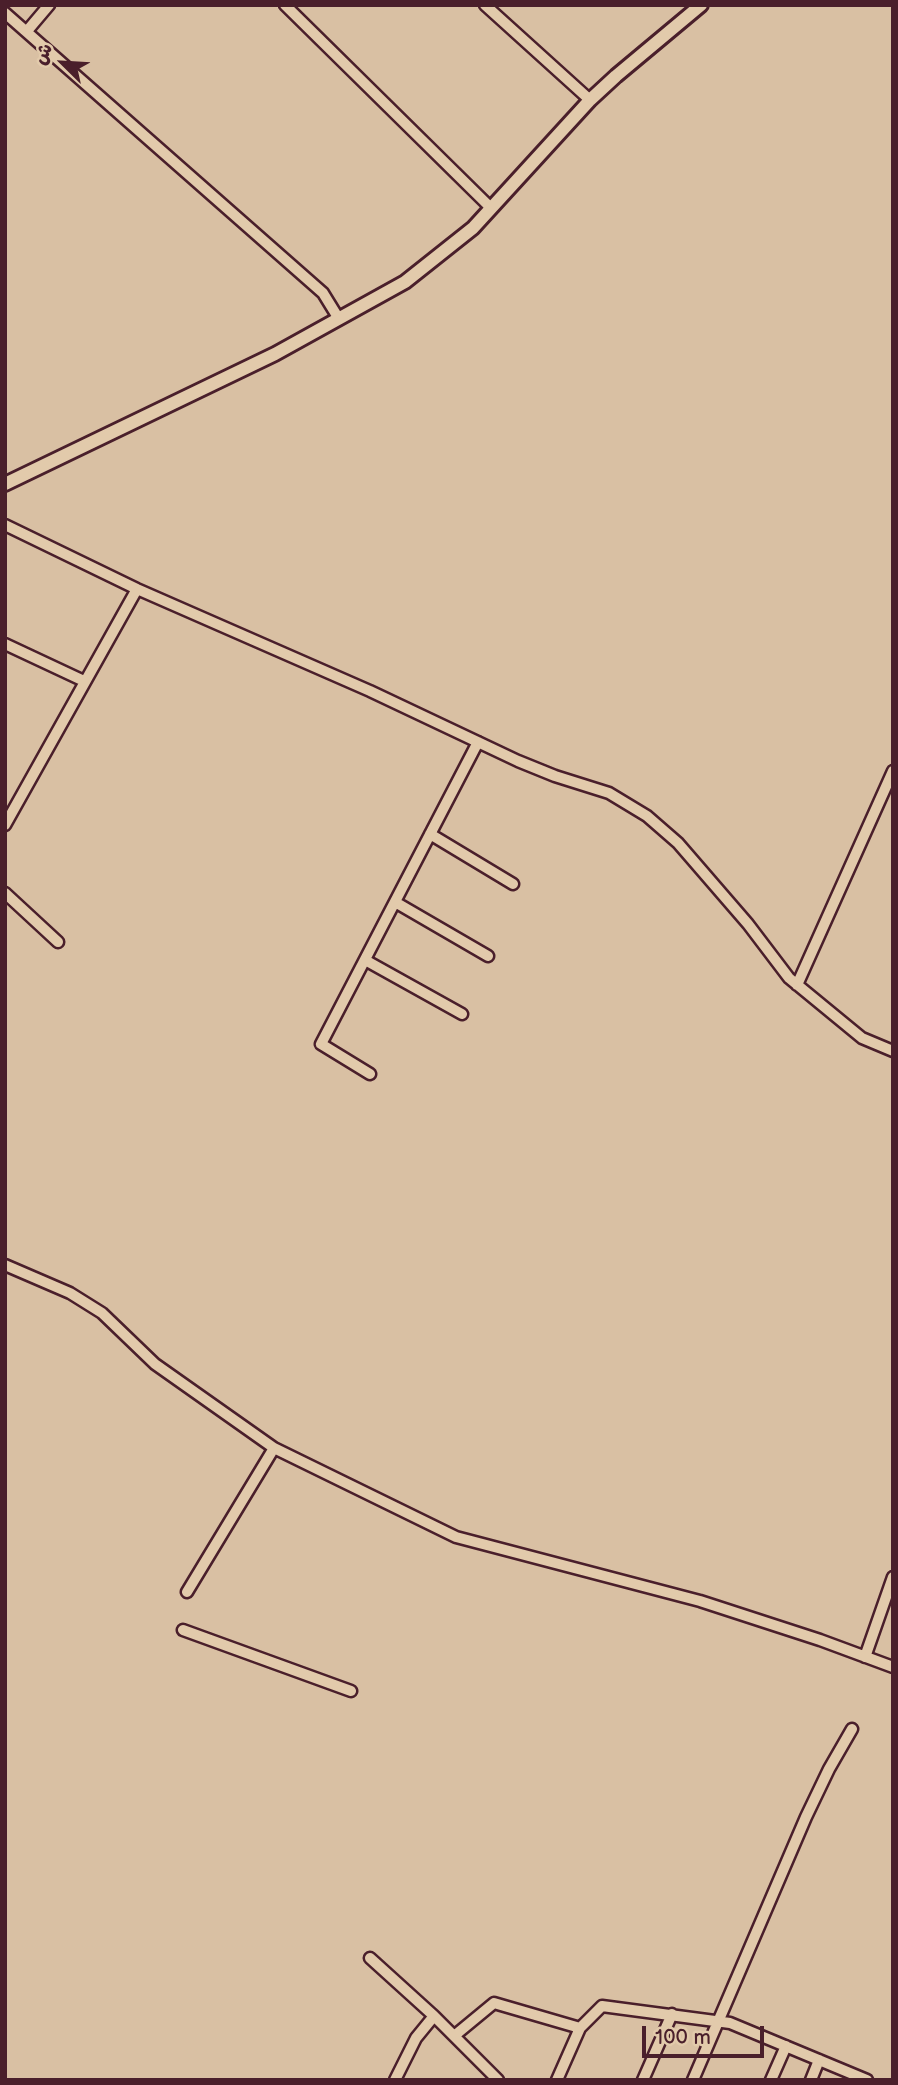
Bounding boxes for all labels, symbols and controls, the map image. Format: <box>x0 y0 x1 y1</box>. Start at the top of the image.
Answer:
north arrow <box>28 28 98 98</box>
text: ش <box>29 40 58 68</box>
scale bar <box>646 2011 768 2056</box>
text: 100 m <box>655 2025 711 2050</box>

